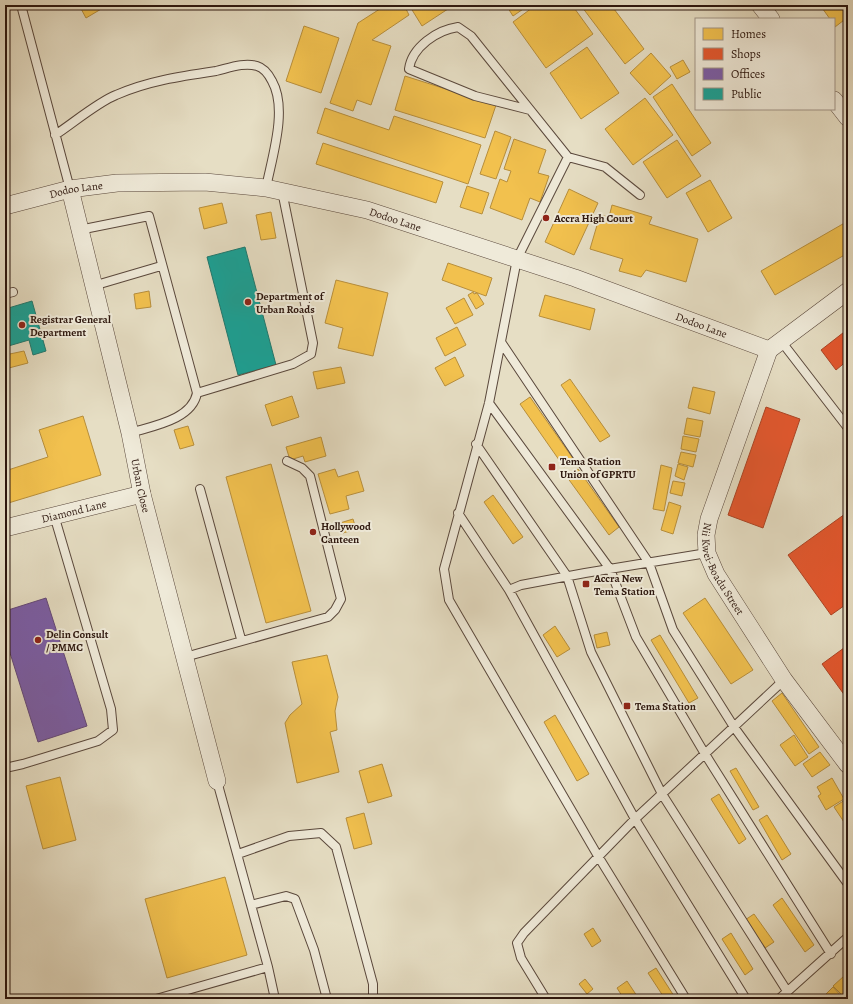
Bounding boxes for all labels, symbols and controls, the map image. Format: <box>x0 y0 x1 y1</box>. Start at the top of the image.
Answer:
legend <box>695 18 835 110</box>
text: Homes <box>731 26 766 42</box>
text: Shops <box>731 46 761 62</box>
text: Offices <box>731 66 765 82</box>
text: Public <box>731 86 762 102</box>
street label: Dodoo Lane <box>48 178 104 202</box>
street label: Dodoo Lane <box>367 204 423 235</box>
place label: Accra High Court <box>553 211 633 226</box>
marker: Accra High Court <box>541 213 551 223</box>
place label: Department of Urban Roads <box>256 289 326 317</box>
marker: Department of Urban Roads <box>243 297 253 307</box>
street label: Dodoo Lane <box>673 309 729 342</box>
place label: Registrar General Department <box>30 312 111 340</box>
marker: Registrar General Department <box>17 320 27 330</box>
place label: Tema Station Union of GPRTU <box>560 454 636 482</box>
street label: Urban Close <box>127 457 154 514</box>
marker: Tema Station Union of GPRTU <box>547 462 557 472</box>
street label: Diamond Lane <box>40 496 108 527</box>
place label: Hollywood Canteen <box>321 519 371 547</box>
street label: Nii Kwei-Boadu Street <box>698 521 748 618</box>
marker: Hollywood Canteen <box>308 527 318 537</box>
place label: Accra New Tema Station <box>593 571 655 599</box>
marker: Accra New Tema Station <box>581 579 591 589</box>
place label: Delin Consult / PMMC <box>46 627 109 655</box>
marker: Delin Consult / PMMC <box>33 635 43 645</box>
place label: Tema Station <box>635 699 696 714</box>
marker: Tema Station <box>622 701 632 711</box>

